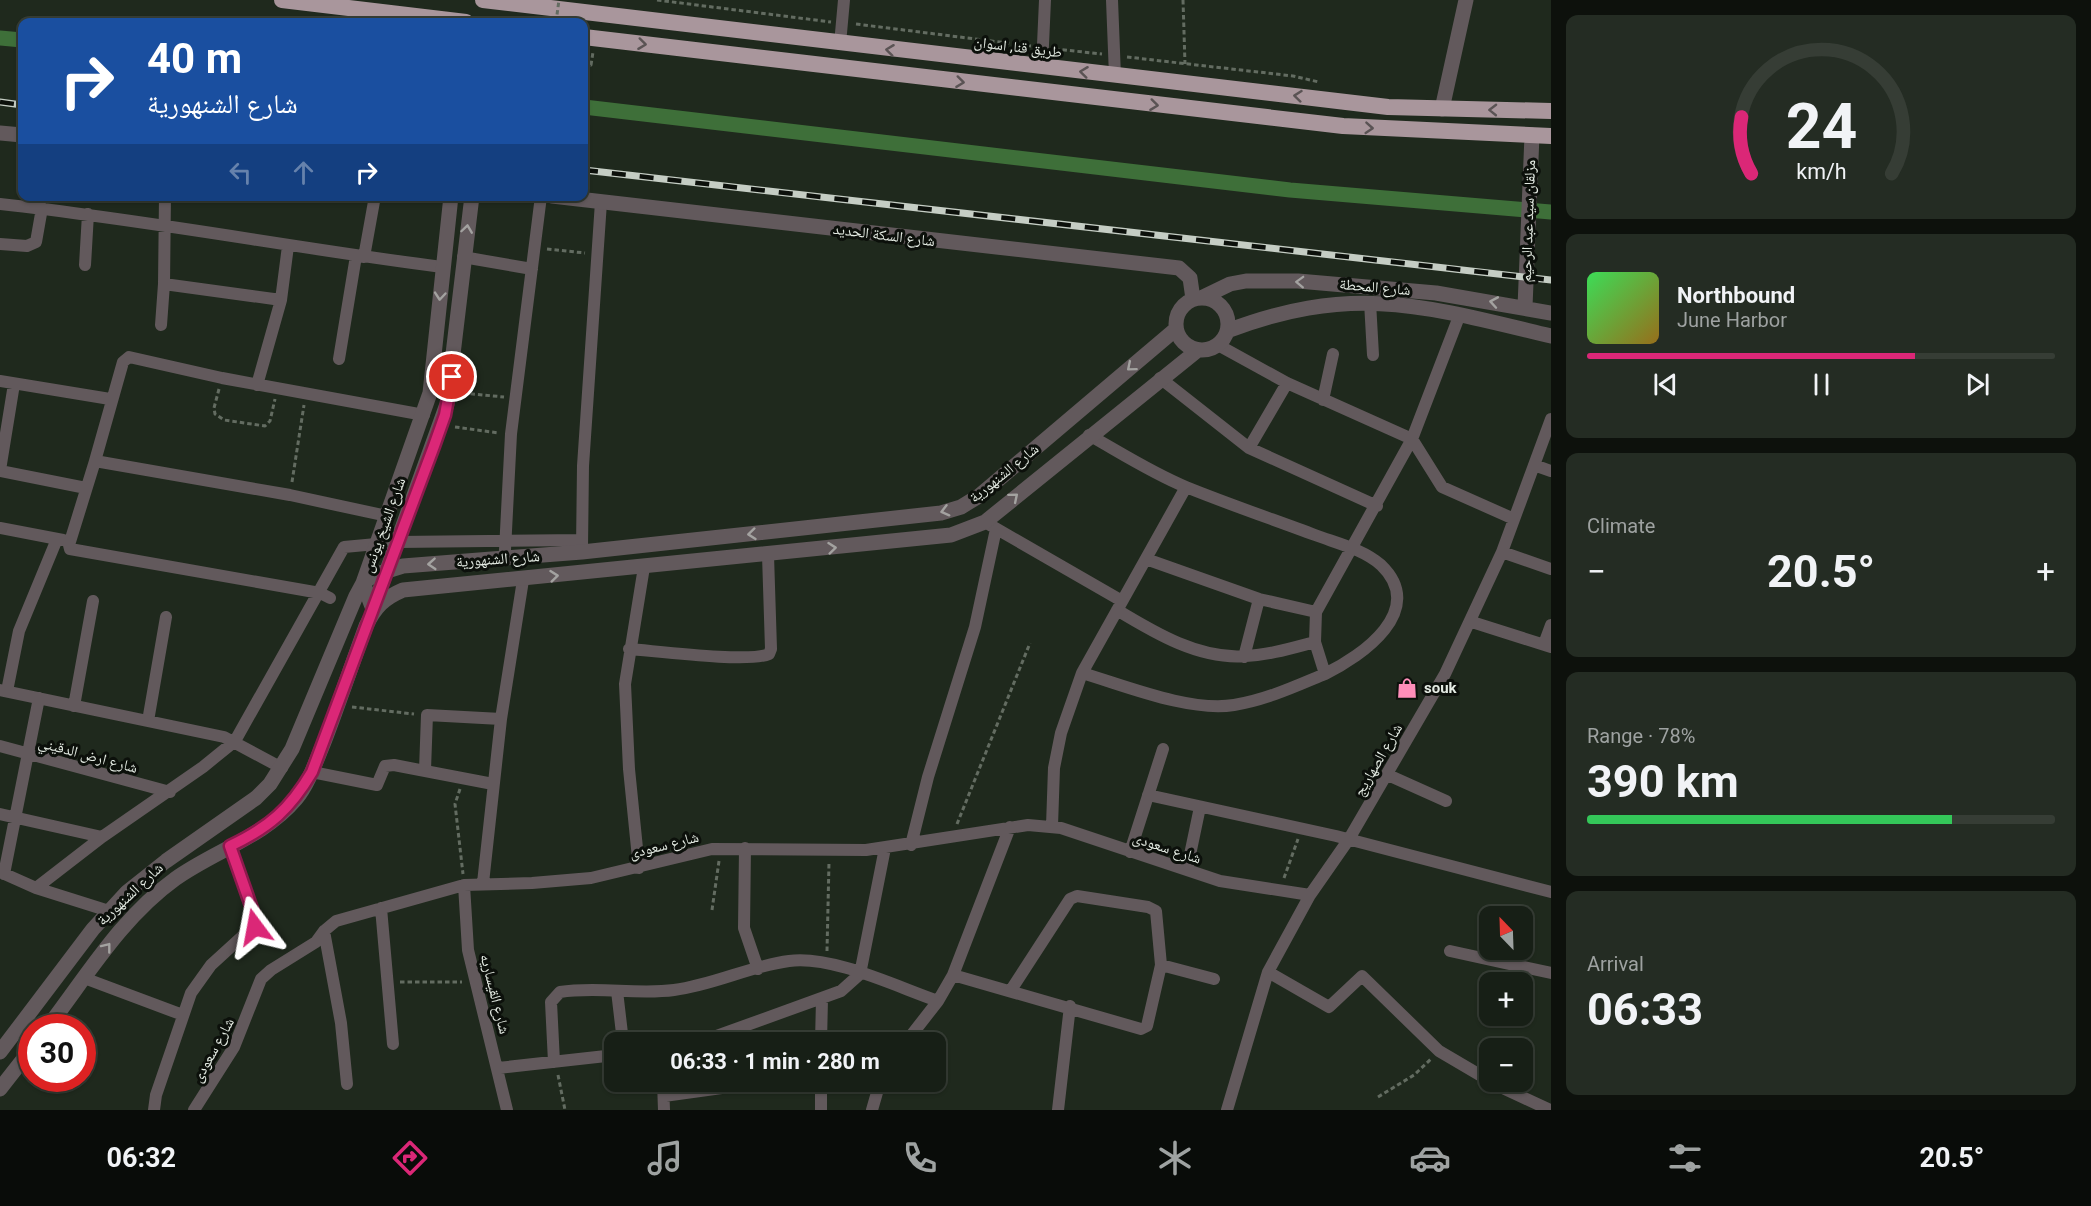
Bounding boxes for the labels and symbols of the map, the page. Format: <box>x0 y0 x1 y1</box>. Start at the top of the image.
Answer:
street label: طريق قنا, اسوان <box>973 33 1063 62</box>
one-way arrow <box>637 38 646 50</box>
one-way arrow <box>885 44 894 57</box>
one-way arrow <box>1079 67 1088 79</box>
one-way arrow <box>956 75 965 88</box>
one-way arrow <box>1294 91 1303 103</box>
one-way arrow <box>1149 98 1159 110</box>
one-way arrow <box>1488 104 1497 116</box>
one-way arrow <box>1364 121 1373 134</box>
street label: مزلقان سيد عبد الرحيم <box>1517 159 1540 283</box>
street label: شارع السكة الحديد <box>832 220 936 251</box>
one-way arrow <box>460 224 472 233</box>
one-way arrow <box>1295 275 1304 288</box>
street label: شارع المحطة <box>1339 275 1411 300</box>
one-way arrow <box>434 292 447 301</box>
one-way arrow <box>1489 296 1499 309</box>
pin <box>426 351 477 402</box>
one-way arrow <box>1127 360 1138 371</box>
street label: شارع الشنهورية <box>966 440 1043 507</box>
street label: شارع الشيخ يونس <box>359 475 410 575</box>
one-way arrow <box>1008 493 1019 504</box>
one-way arrow <box>940 504 950 517</box>
one-way arrow <box>747 527 756 540</box>
one-way arrow <box>827 542 836 555</box>
street label: شارع الشنهورية <box>456 547 541 572</box>
one-way arrow <box>427 557 437 570</box>
one-way arrow <box>550 570 559 583</box>
shop icon: souk <box>1395 676 1419 700</box>
place label: souk <box>1424 679 1458 697</box>
street label: شارع الصهاريج <box>1350 720 1407 800</box>
street label: شارع ارض الدقيني <box>36 733 140 780</box>
street label: شارع سعودى <box>627 828 701 863</box>
street label: شارع سعودى <box>1130 828 1204 868</box>
street label: شارع الشنهورية <box>93 859 168 930</box>
position arrow <box>223 895 287 959</box>
north arrow <box>1479 906 1533 960</box>
one-way arrow <box>99 942 110 953</box>
street label: شارع القيساريه <box>475 952 514 1036</box>
speed limit sign: 30 <box>18 1014 96 1092</box>
street label: شارع سعودى <box>188 1015 239 1086</box>

